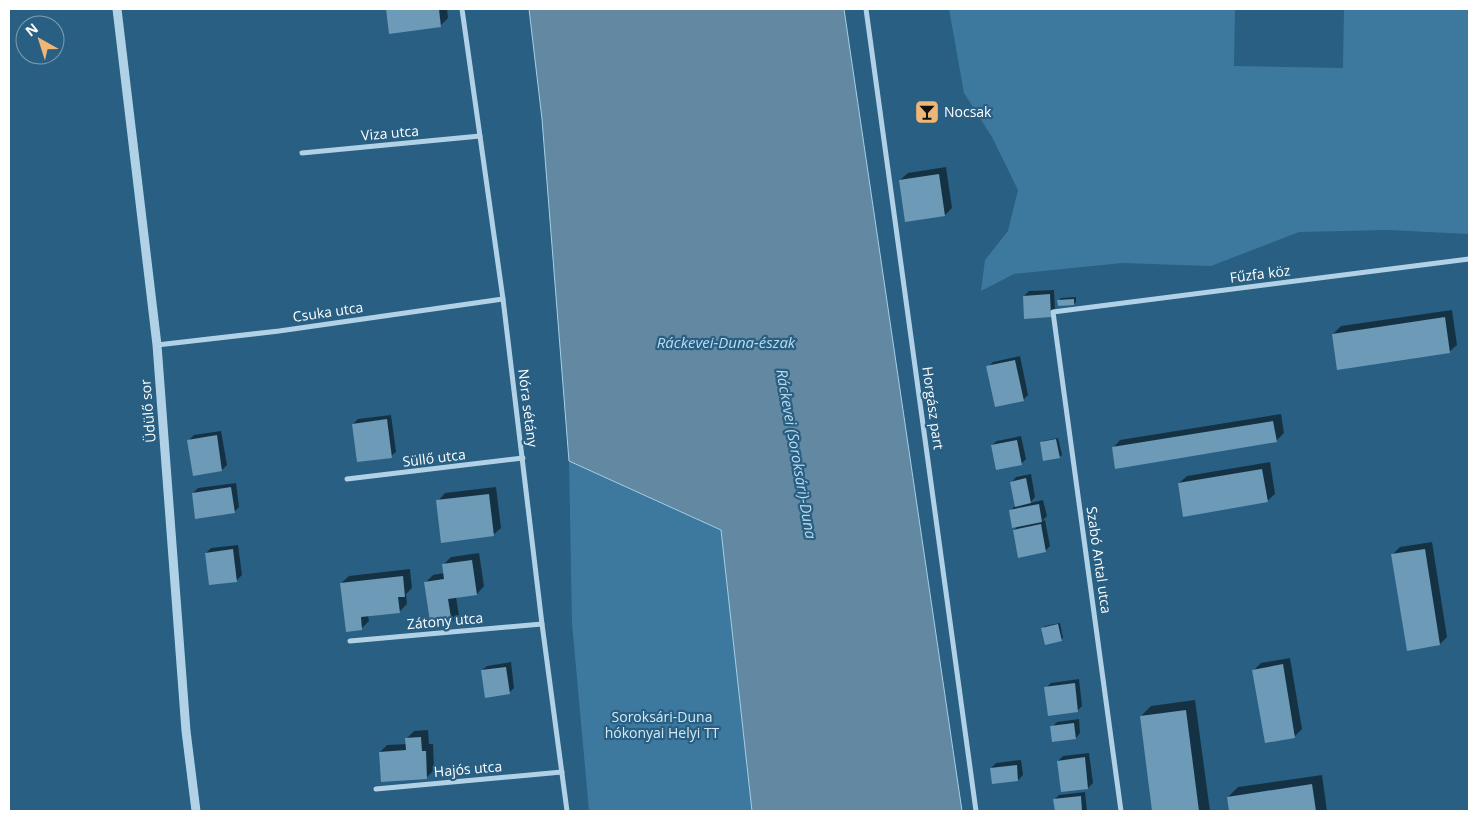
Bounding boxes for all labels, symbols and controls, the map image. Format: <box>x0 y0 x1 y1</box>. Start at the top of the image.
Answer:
north arrow <box>15 15 65 65</box>
text: N <box>21 19 42 40</box>
bar icon: Nocsak <box>914 99 940 125</box>
place label: Nocsak <box>944 102 992 121</box>
street label: Viza utca <box>360 121 420 144</box>
street label: Fűzfa köz <box>1229 260 1292 287</box>
street label: Csuka utca <box>291 297 364 326</box>
water label: Ráckevei-Duna-észak <box>657 332 796 352</box>
street label: Horgász part <box>918 365 949 451</box>
water label: Ráckevei (Soroksári)-Duna <box>772 367 822 541</box>
street label: Nóra sétány <box>514 368 543 449</box>
street label: Üdülő sor <box>135 378 160 444</box>
street label: Süllő utca <box>401 444 467 471</box>
street label: Szabó Antal utca <box>1083 505 1116 615</box>
street label: Zátony utca <box>406 608 484 633</box>
park label: Soroksári-Duna hókonyai Helyi TT <box>605 707 720 742</box>
street label: Hajós utca <box>433 756 503 781</box>

